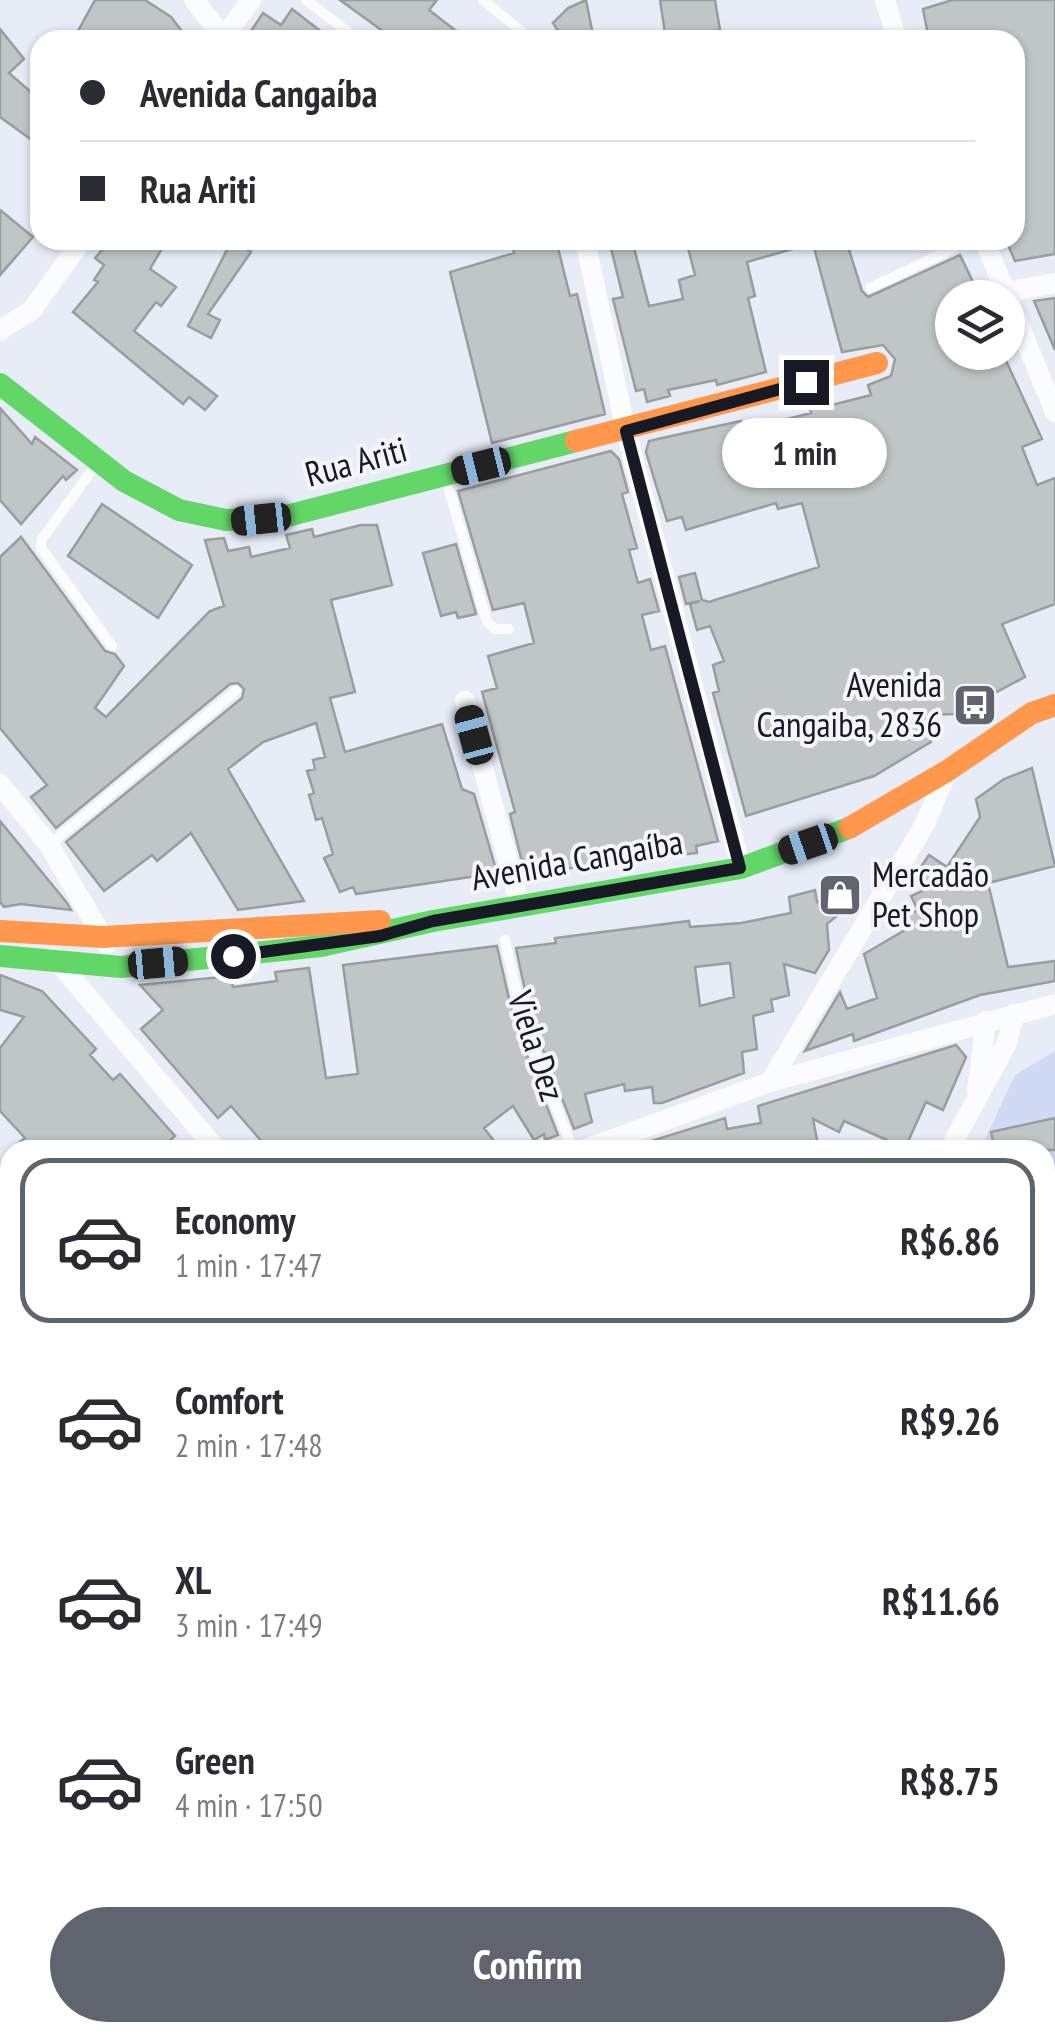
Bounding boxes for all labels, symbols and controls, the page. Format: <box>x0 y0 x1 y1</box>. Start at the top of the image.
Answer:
text: Avenida Cangaíba <box>140 68 377 117</box>
text: Rua Ariti <box>140 164 257 213</box>
map controls <box>935 280 1025 370</box>
button: layers <box>935 280 1025 370</box>
route end <box>784 360 829 405</box>
callout: 1 min <box>724 417 888 487</box>
street label: Rua Ariti <box>300 425 412 497</box>
text: 1 min <box>772 432 837 474</box>
car <box>448 444 514 488</box>
car <box>230 501 292 537</box>
place label: Avenida Cangaiba, 2836 <box>757 661 942 747</box>
bus stop icon: Avenida Cangaiba, 2836 <box>952 682 998 728</box>
car <box>452 702 496 768</box>
street label: Avenida Cangaíba <box>468 818 686 900</box>
car <box>775 820 841 868</box>
place label: Mercadão Pet Shop <box>872 851 989 937</box>
shop icon: Mercadão Pet Shop <box>817 872 863 918</box>
route start <box>211 934 256 979</box>
car <box>127 945 189 981</box>
street label: Viela Dez <box>497 984 576 1107</box>
text: Economy <box>175 1195 295 1244</box>
icon: car <box>55 1196 145 1286</box>
text: R$6.86 <box>900 1216 1000 1265</box>
text: 1 min · 17:47 <box>175 1244 323 1286</box>
text: Comfort <box>175 1375 284 1424</box>
icon: car <box>55 1376 145 1466</box>
text: R$9.26 <box>900 1396 1000 1445</box>
text: 2 min · 17:48 <box>175 1424 323 1466</box>
text: XL <box>175 1555 211 1604</box>
icon: car <box>55 1556 145 1646</box>
text: R$11.66 <box>882 1576 1000 1625</box>
text: 3 min · 17:49 <box>175 1604 323 1646</box>
text: Green <box>175 1735 255 1784</box>
icon: car <box>55 1736 145 1826</box>
text: R$8.75 <box>900 1756 1000 1805</box>
text: 4 min · 17:50 <box>175 1784 323 1826</box>
button: Confirm <box>50 1907 1005 2022</box>

